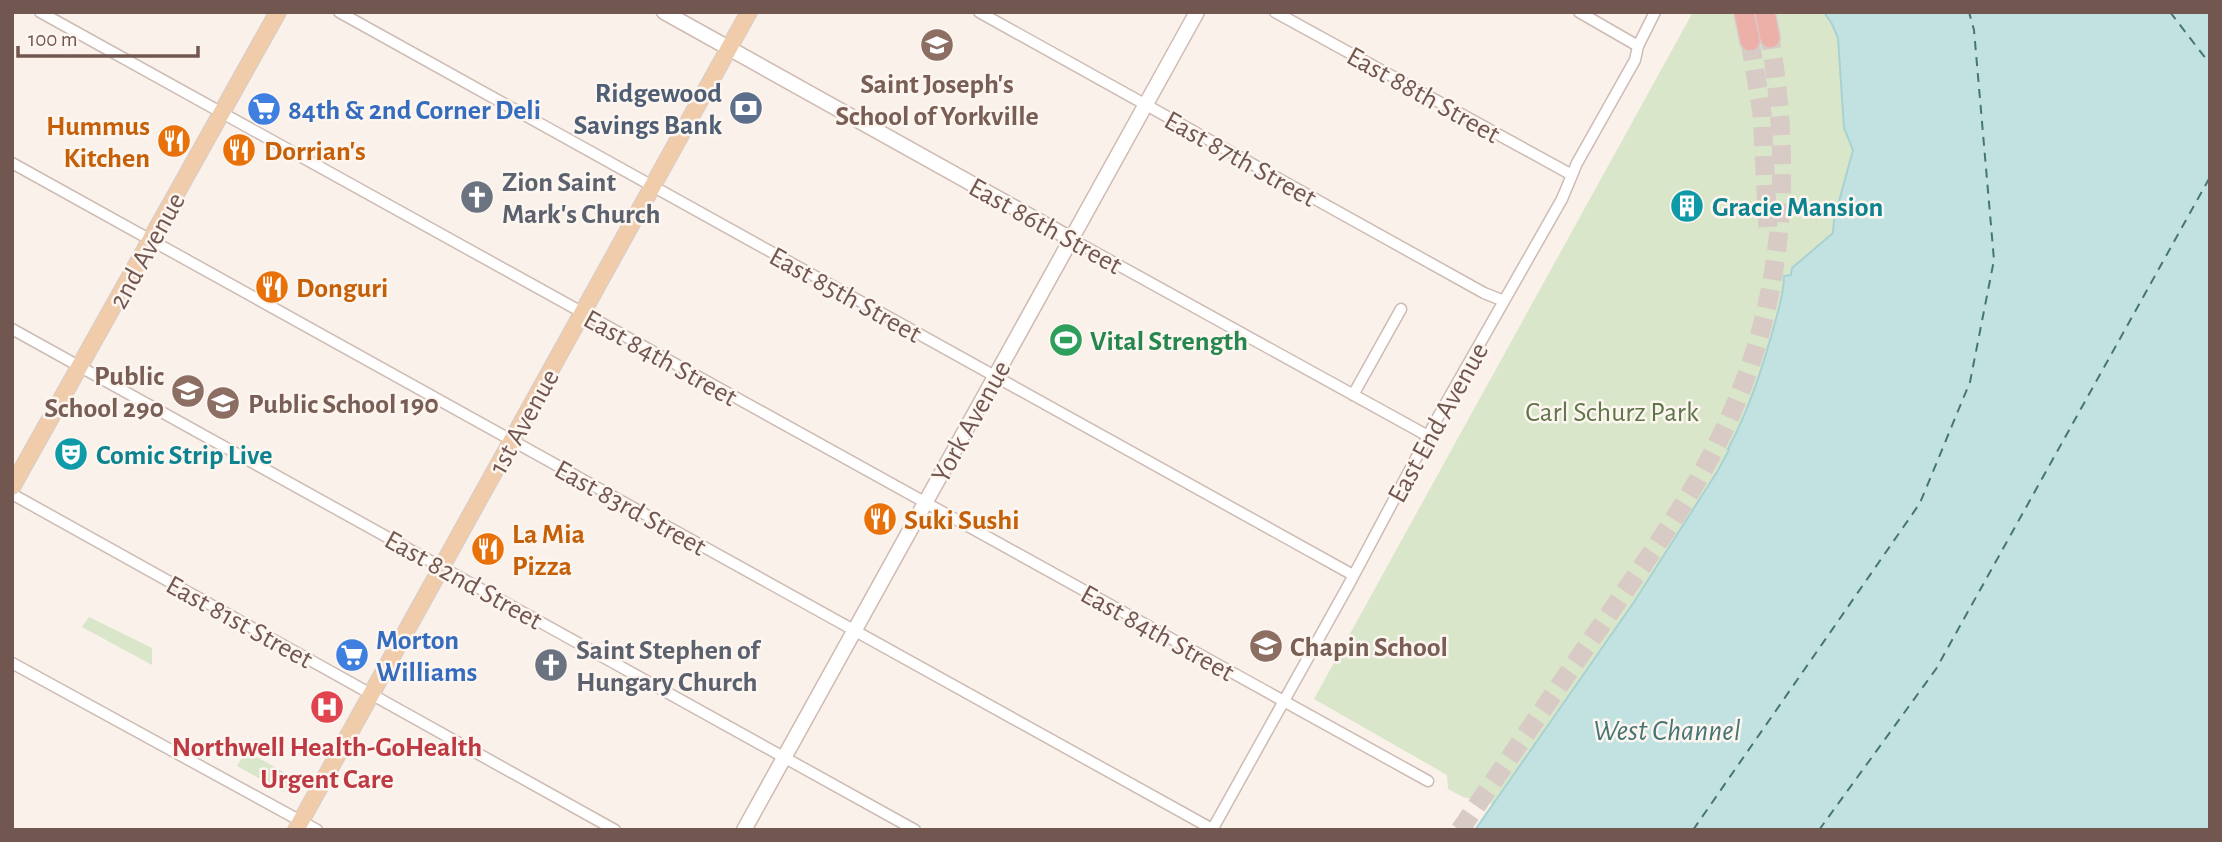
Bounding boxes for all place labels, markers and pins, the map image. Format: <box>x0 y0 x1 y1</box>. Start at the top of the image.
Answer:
school or university icon: Saint Joseph's School of Yorkville <box>918 26 956 64</box>
place label: Saint Joseph's School of Yorkville <box>835 71 1039 131</box>
place label: Ridgewood Savings Bank <box>573 80 722 140</box>
bank icon: Ridgewood Savings Bank <box>727 89 765 127</box>
supermarket icon: 84th & 2nd Corner Deli <box>245 90 283 128</box>
place label: 84th & 2nd Corner Deli <box>288 97 541 125</box>
place label: Hummus Kitchen <box>46 113 150 173</box>
restaurant icon: Hummus Kitchen <box>155 122 193 160</box>
restaurant icon: Dorrian's <box>220 131 258 169</box>
place label: Dorrian's <box>264 138 366 166</box>
place label: Zion Saint Mark's Church <box>502 169 660 229</box>
church icon: Zion Saint Mark's Church <box>458 178 496 216</box>
building icon: Gracie Mansion <box>1668 187 1706 225</box>
place label: Gracie Mansion <box>1712 194 1883 222</box>
restaurant icon: Donguri <box>253 268 291 306</box>
place label: Donguri <box>296 275 388 303</box>
sports icon: Vital Strength <box>1047 321 1085 359</box>
place label: Vital Strength <box>1090 328 1248 356</box>
place label: Public School 290 <box>44 363 164 423</box>
school or university icon: Public School 290 <box>169 372 207 410</box>
school or university icon: Public School 190 <box>204 384 242 422</box>
place label: Public School 190 <box>248 391 439 419</box>
theatre icon: Comic Strip Live <box>52 435 90 473</box>
place label: Comic Strip Live <box>96 442 272 470</box>
restaurant icon: Suki Sushi <box>861 500 899 538</box>
place label: Suki Sushi <box>904 507 1020 535</box>
place label: La Mia Pizza <box>512 521 585 581</box>
restaurant icon: La Mia Pizza <box>469 530 507 568</box>
place label: Morton Williams <box>376 627 477 687</box>
school or university icon: Chapin School <box>1247 627 1285 665</box>
place label: Chapin School <box>1290 634 1448 662</box>
supermarket icon: Morton Williams <box>333 636 371 674</box>
place label: Saint Stephen of Hungary Church <box>576 637 761 697</box>
church icon: Saint Stephen of Hungary Church <box>532 646 570 684</box>
hospital icon: Northwell Health-GoHealth Urgent Care <box>308 688 346 726</box>
place label: Northwell Health-GoHealth Urgent Care <box>172 734 482 794</box>

